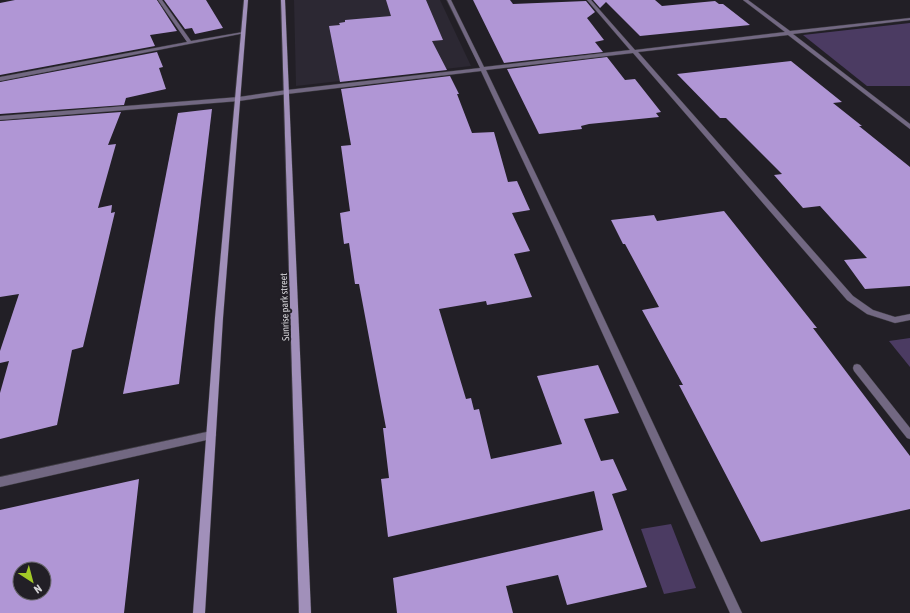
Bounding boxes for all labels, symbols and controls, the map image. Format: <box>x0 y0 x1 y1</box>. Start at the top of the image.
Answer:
street label: Sunrise park street <box>278 273 291 341</box>
north arrow <box>12 561 52 601</box>
text: N <box>32 582 44 596</box>

